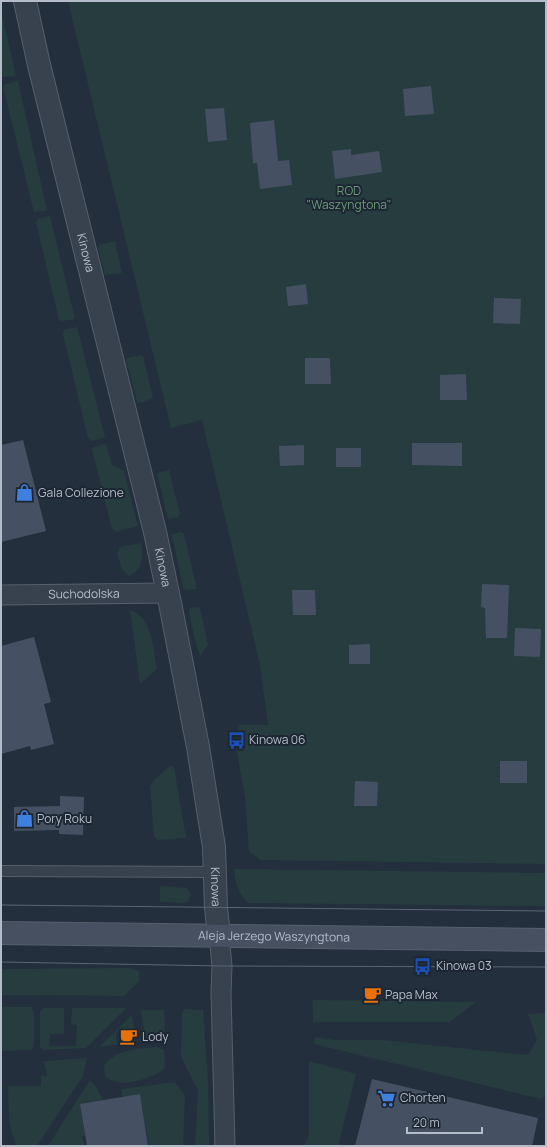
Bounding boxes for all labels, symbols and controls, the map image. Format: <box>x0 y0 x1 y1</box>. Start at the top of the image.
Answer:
park label: ROD "Waszyngtona" <box>307 182 392 213</box>
street label: Kinowa <box>73 231 99 274</box>
shop icon: Gala Collezione <box>15 483 35 503</box>
place label: Gala Collezione <box>38 484 124 501</box>
street label: Kinowa <box>151 546 175 588</box>
street label: Suchodolska <box>48 585 120 602</box>
bus stop icon: Kinowa 06 <box>226 730 246 750</box>
place label: Kinowa 06 <box>249 731 306 748</box>
shop icon: Pory Roku <box>14 809 34 829</box>
place label: Pory Roku <box>37 810 92 827</box>
street label: Kinowa <box>207 867 225 907</box>
street label: Aleja Jerzego Waszyngtona <box>198 927 350 945</box>
bus stop icon: Kinowa 03 <box>413 956 433 976</box>
place label: Kinowa 03 <box>436 957 492 974</box>
cafe icon: Papa Max <box>362 985 382 1005</box>
place label: Papa Max <box>385 986 439 1003</box>
cafe icon: Lody <box>119 1027 139 1047</box>
place label: Lody <box>142 1028 169 1045</box>
supermarket icon: Chorten <box>377 1088 397 1108</box>
place label: Chorten <box>400 1089 446 1106</box>
scale bar <box>407 1109 482 1135</box>
text: 20 m <box>413 1114 440 1131</box>

